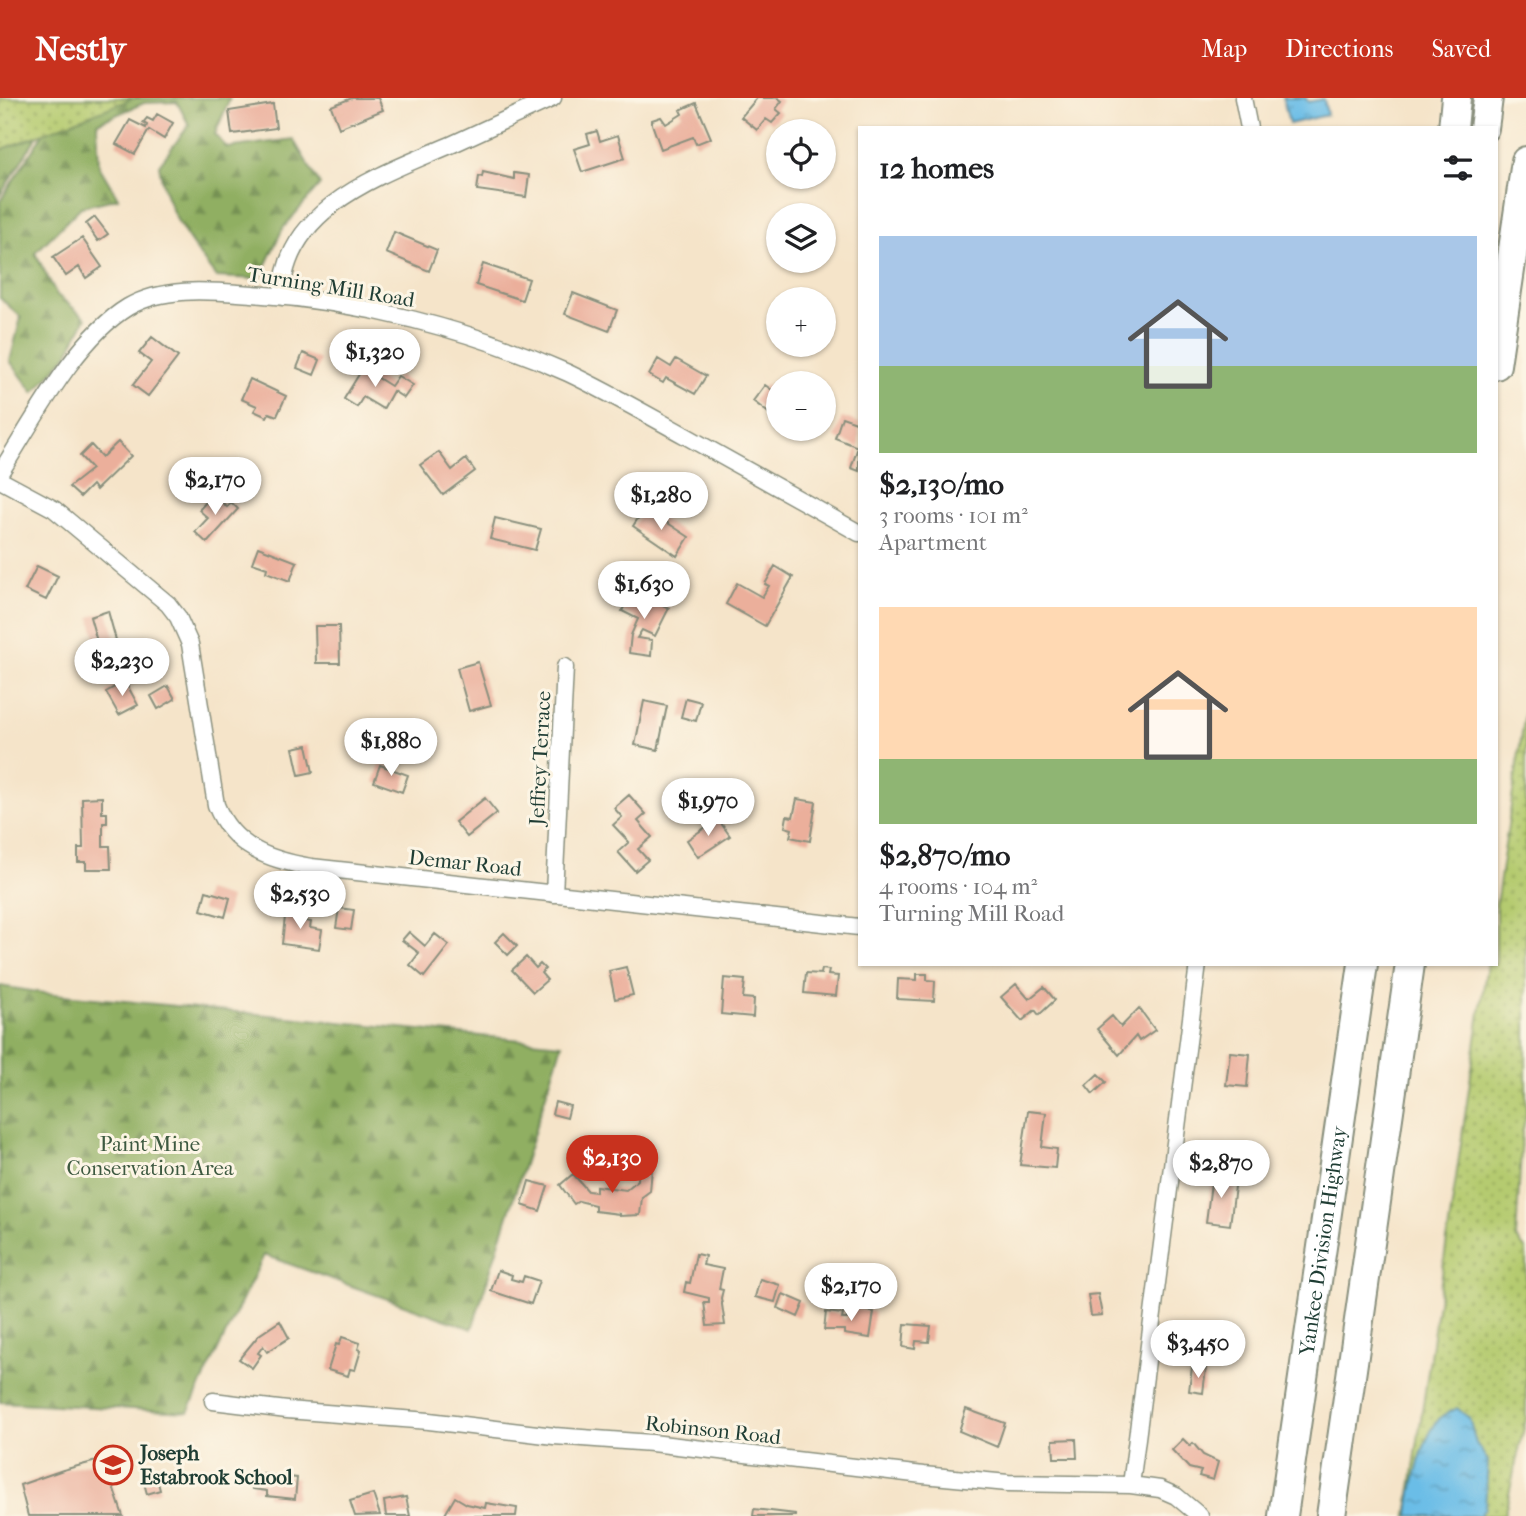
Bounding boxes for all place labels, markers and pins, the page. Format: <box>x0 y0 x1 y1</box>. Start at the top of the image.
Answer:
pin: $1,320 <box>318 330 432 389</box>
pin: $2,170 <box>158 458 272 517</box>
pin: $1,280 <box>604 472 718 532</box>
pin: $1,630 <box>587 561 701 621</box>
pin: $2,230 <box>65 638 179 698</box>
pin: $1,880 <box>334 718 448 778</box>
pin: $1,970 <box>651 778 765 838</box>
pin: $2,530 <box>243 872 357 931</box>
pin: $2,130 <box>555 1136 669 1195</box>
pin: $2,870 <box>1164 1140 1278 1200</box>
pin: $2,170 <box>794 1264 908 1323</box>
pin: $3,450 <box>1141 1320 1255 1380</box>
place label: Joseph Estabrook School <box>138 1441 293 1489</box>
school or university icon: Joseph Estabrook School <box>92 1444 134 1486</box>

